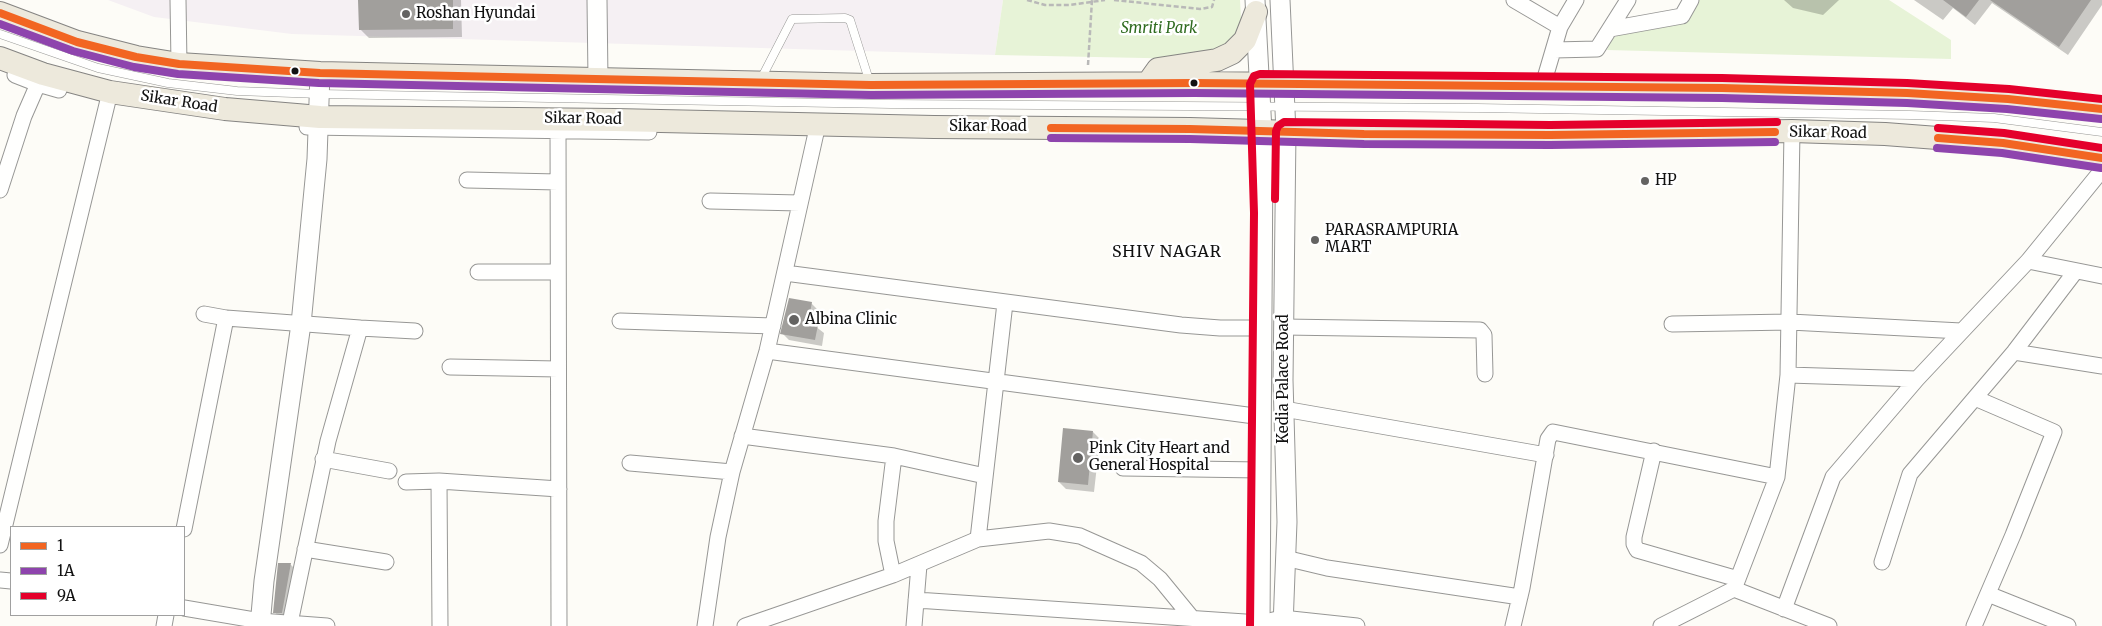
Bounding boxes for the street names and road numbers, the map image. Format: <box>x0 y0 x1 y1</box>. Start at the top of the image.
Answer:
street label: Sikar Road <box>139 87 219 117</box>
street label: Sikar Road <box>544 109 622 129</box>
street label: Sikar Road <box>949 118 1027 136</box>
street label: Sikar Road <box>1789 123 1867 143</box>
street label: Kedia Palace Road <box>1275 314 1293 444</box>

